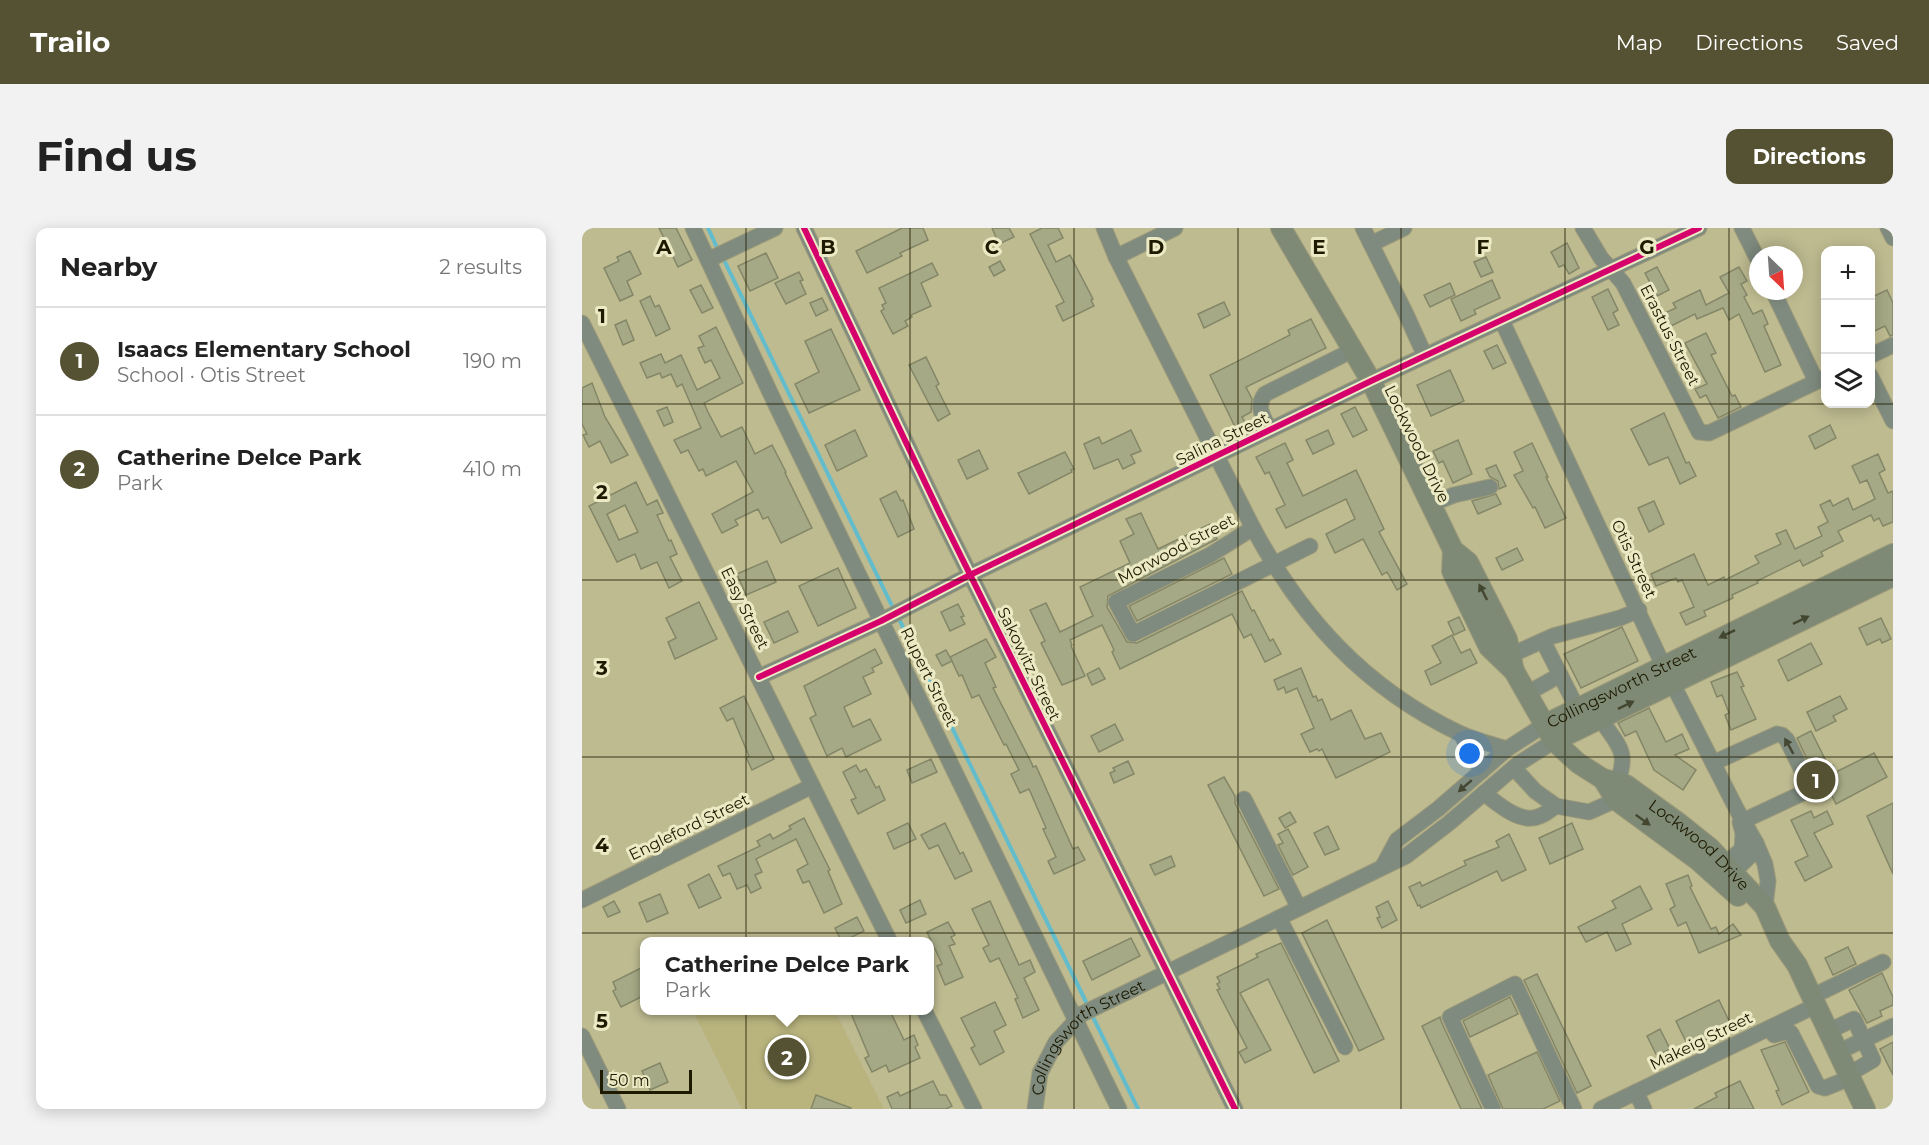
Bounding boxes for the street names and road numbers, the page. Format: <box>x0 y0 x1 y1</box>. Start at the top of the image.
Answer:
street label: Erastus Street <box>1636 281 1704 389</box>
street label: Lockwood Drive <box>1380 382 1454 506</box>
street label: Salina Street <box>1173 408 1272 470</box>
street label: Morwood Street <box>1114 510 1238 588</box>
street label: Otis Street <box>1607 517 1661 602</box>
street label: Easy Street <box>717 564 773 653</box>
street label: Sakowitz Street <box>993 604 1065 724</box>
street label: Rupert Street <box>897 624 962 730</box>
street label: Collingsworth Street <box>1543 642 1699 732</box>
street label: Engleford Street <box>626 789 753 864</box>
street label: Lockwood Drive <box>1645 795 1754 894</box>
street label: Collingsworth Street <box>1028 975 1148 1096</box>
street label: Makeig Street <box>1647 1008 1756 1074</box>

